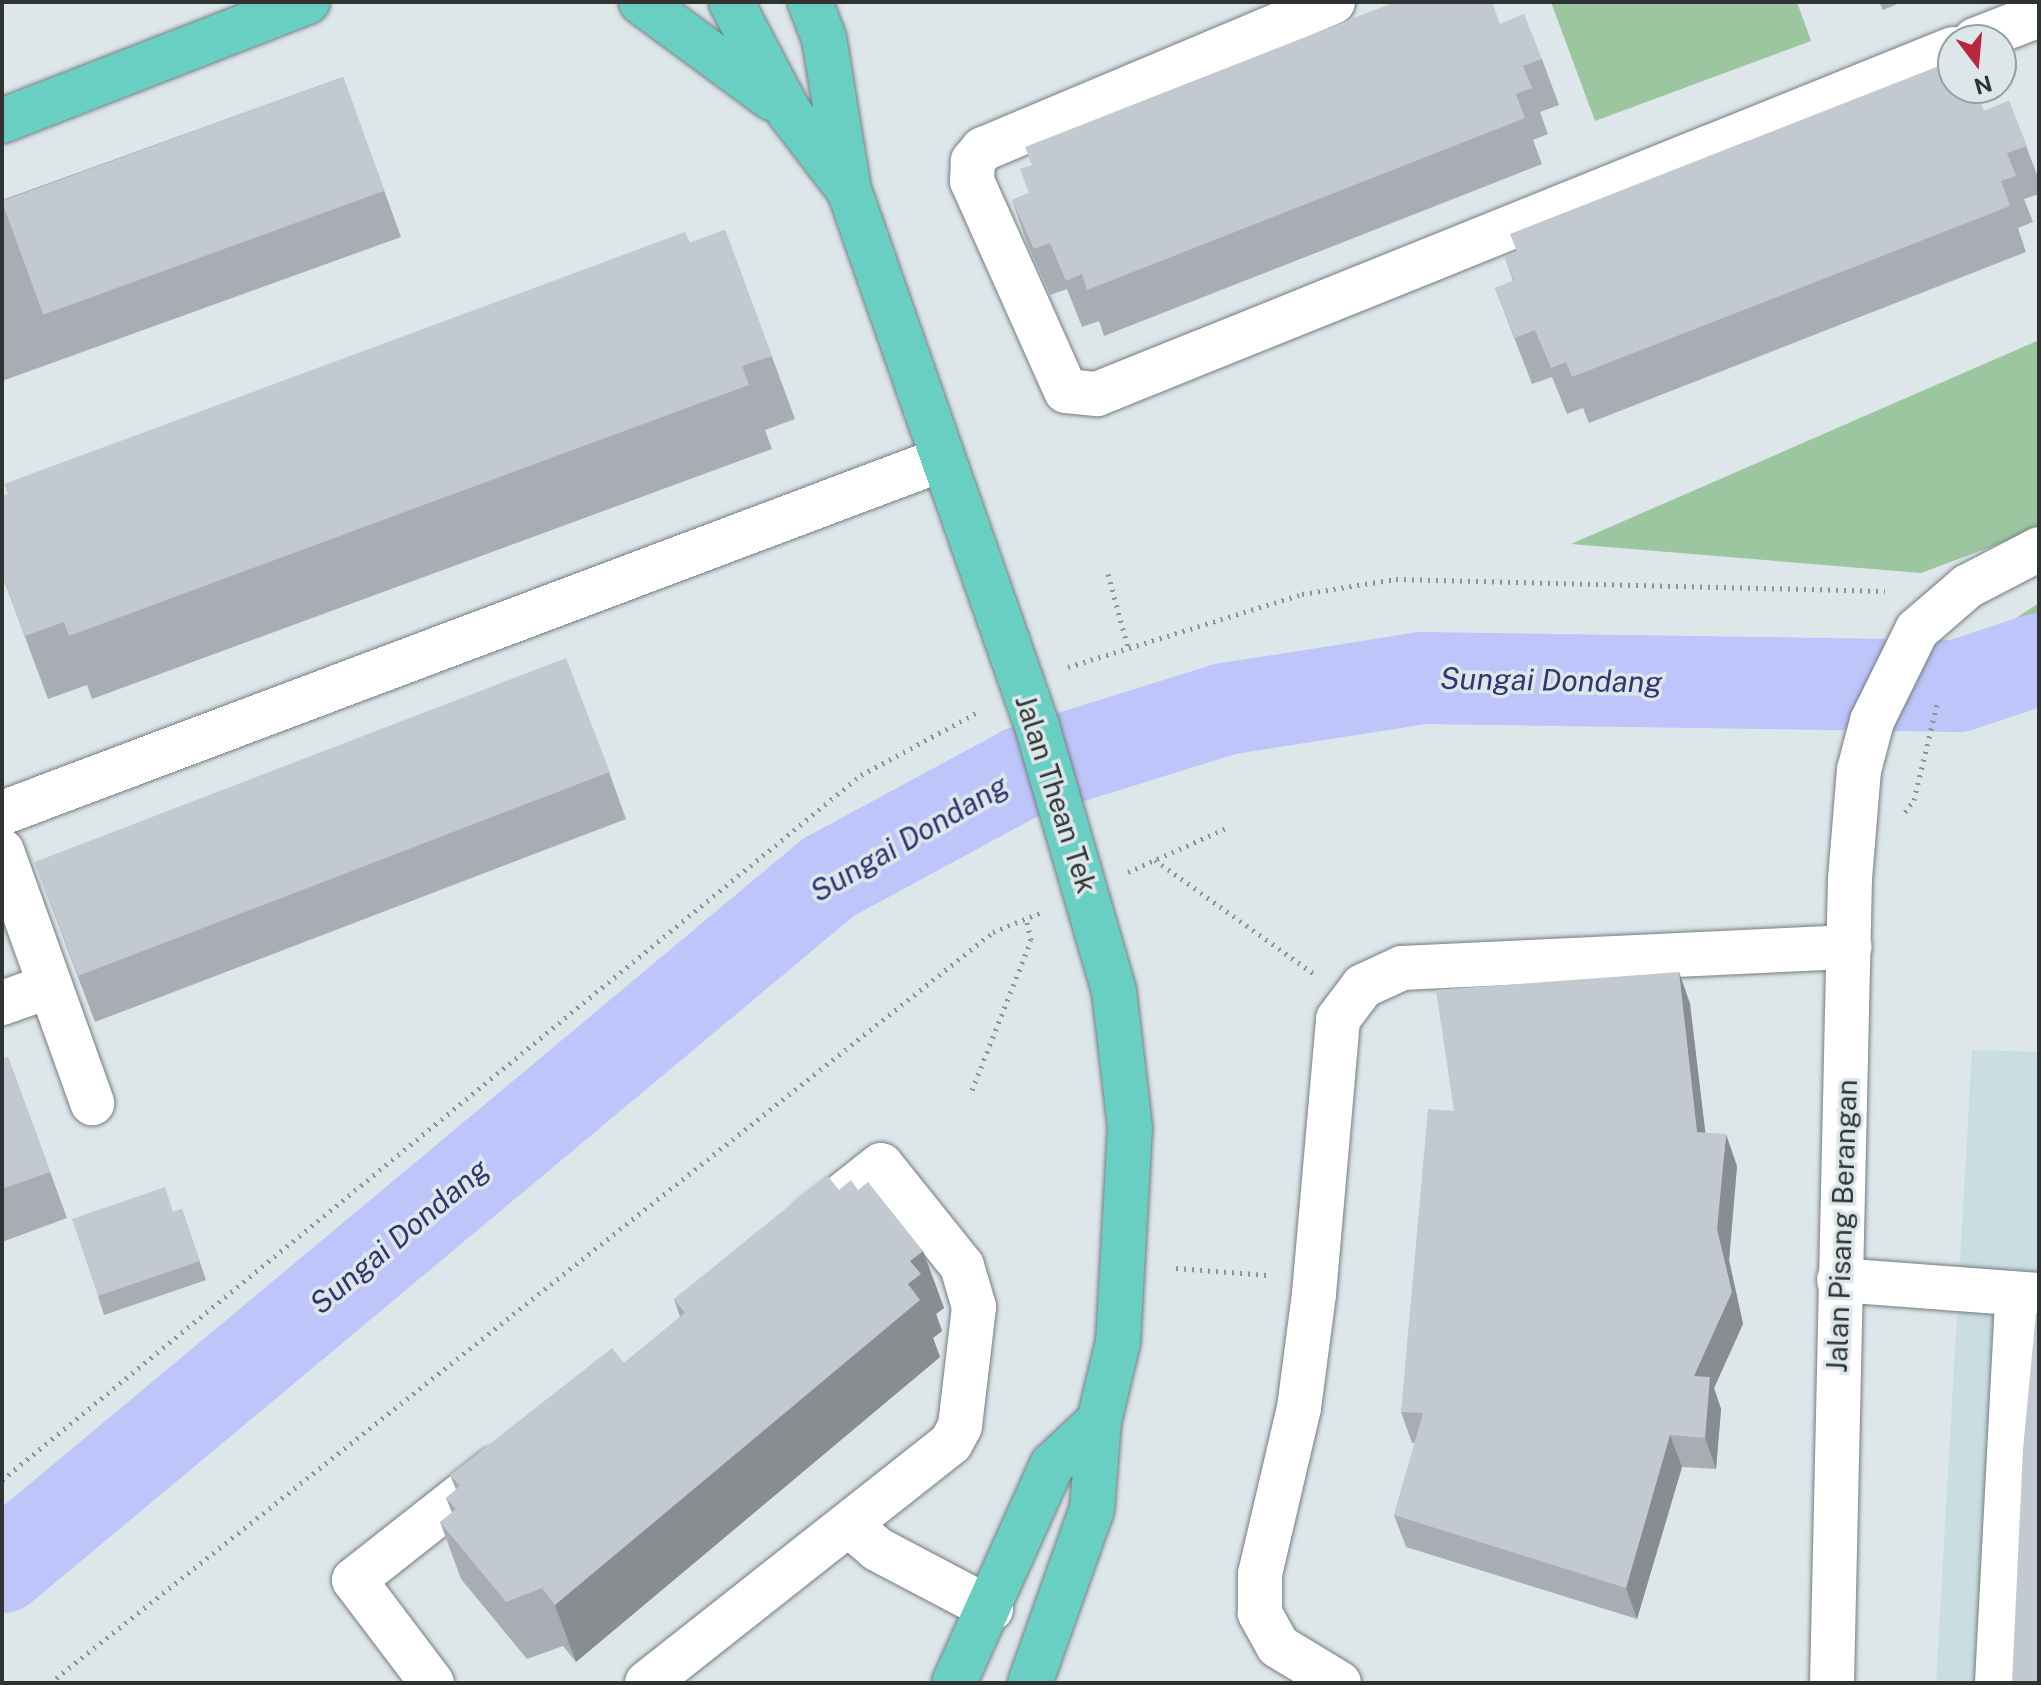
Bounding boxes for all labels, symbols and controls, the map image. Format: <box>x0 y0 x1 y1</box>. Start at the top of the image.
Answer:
north arrow <box>1937 24 2017 104</box>
text: N <box>1971 70 1995 100</box>
water label: Sungai Dondang <box>1440 660 1662 700</box>
street label: Jalan Thean Tek <box>1008 691 1104 897</box>
water label: Sungai Dondang <box>804 767 1014 909</box>
street label: Jalan Pisang Berangan <box>1820 1079 1864 1373</box>
water label: Sungai Dondang <box>302 1151 496 1321</box>

